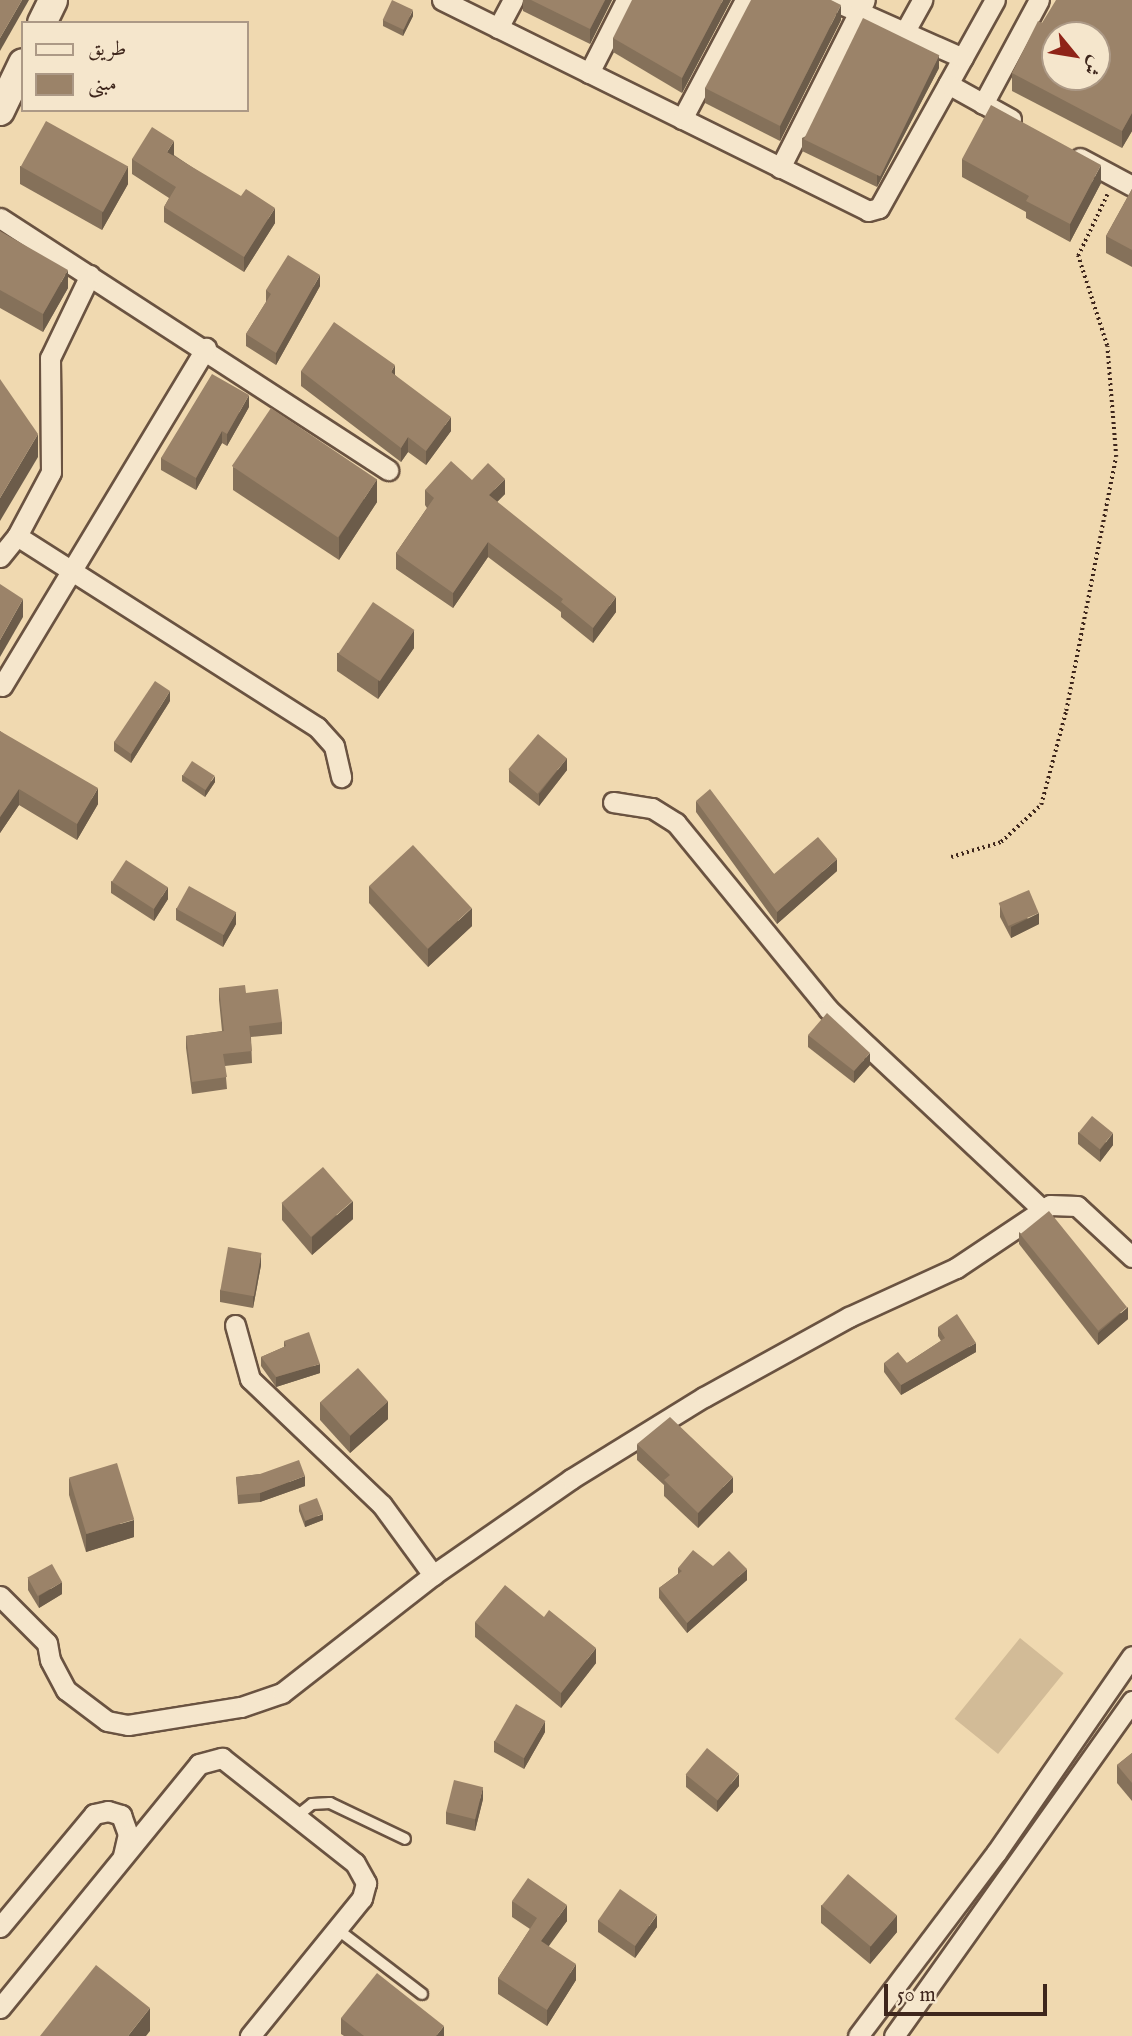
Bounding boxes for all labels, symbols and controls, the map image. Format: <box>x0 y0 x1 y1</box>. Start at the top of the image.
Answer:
legend <box>21 21 248 112</box>
north arrow <box>1041 21 1111 91</box>
text: طريق <box>88 36 126 63</box>
text: ش <box>1077 51 1108 80</box>
text: مبنى <box>88 71 117 98</box>
scale bar <box>887 1969 1050 2013</box>
text: 50 m <box>897 1982 936 2009</box>

